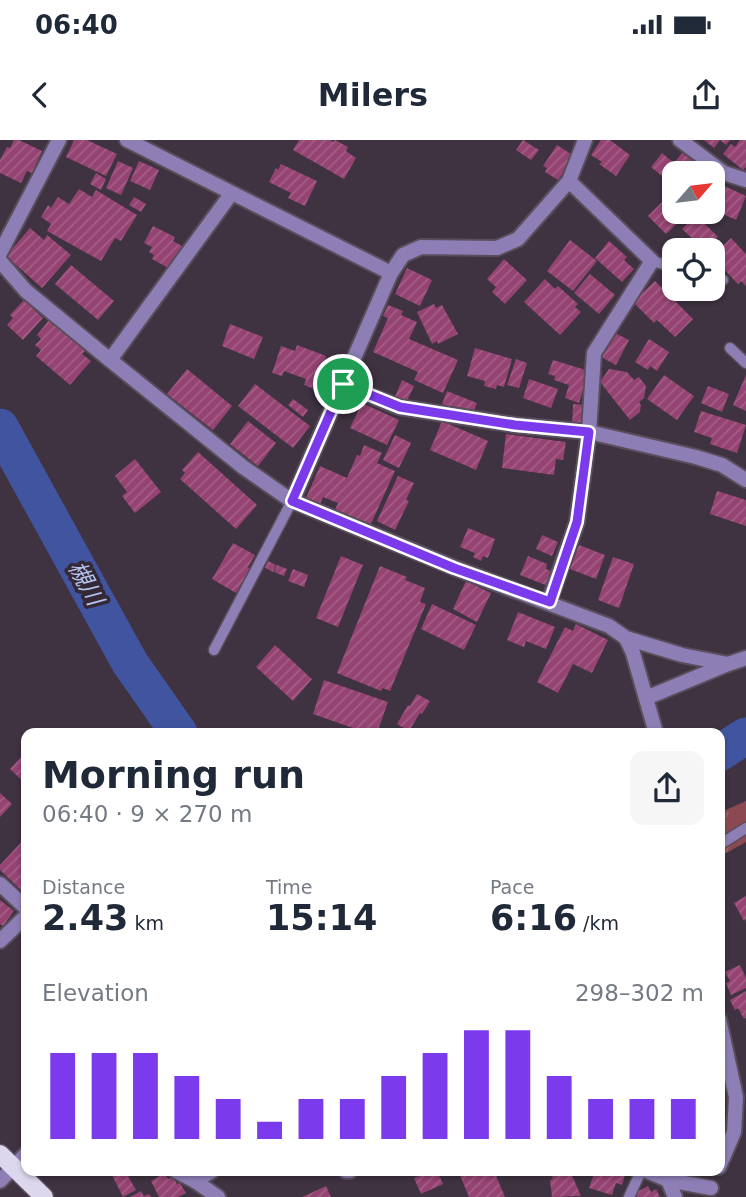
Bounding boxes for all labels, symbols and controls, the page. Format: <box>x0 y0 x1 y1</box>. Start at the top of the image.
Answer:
text: 06:40 <box>35 10 118 40</box>
icon: back <box>21 76 59 114</box>
text: Milers <box>318 76 428 114</box>
icon: share <box>687 76 725 114</box>
north arrow <box>662 161 724 224</box>
map controls <box>662 161 725 301</box>
button: locate <box>662 238 725 301</box>
pin <box>313 354 373 414</box>
icon: arrive <box>324 365 362 403</box>
water label: 槻川 <box>63 557 110 612</box>
button: share <box>630 751 704 825</box>
text: Morning run <box>42 753 305 797</box>
text: 06:40 · 9 × 270 m <box>42 801 252 827</box>
text: Distance <box>42 876 125 898</box>
text: Time <box>266 876 313 898</box>
text: Pace <box>490 876 534 898</box>
text: 2.43 <box>42 898 128 938</box>
text: 15:14 <box>266 898 377 938</box>
text: 6:16 <box>490 898 577 938</box>
text: km <box>128 912 164 934</box>
text: /km <box>577 912 619 934</box>
text: Elevation <box>42 980 149 1006</box>
text: 298–302 m <box>575 980 704 1006</box>

